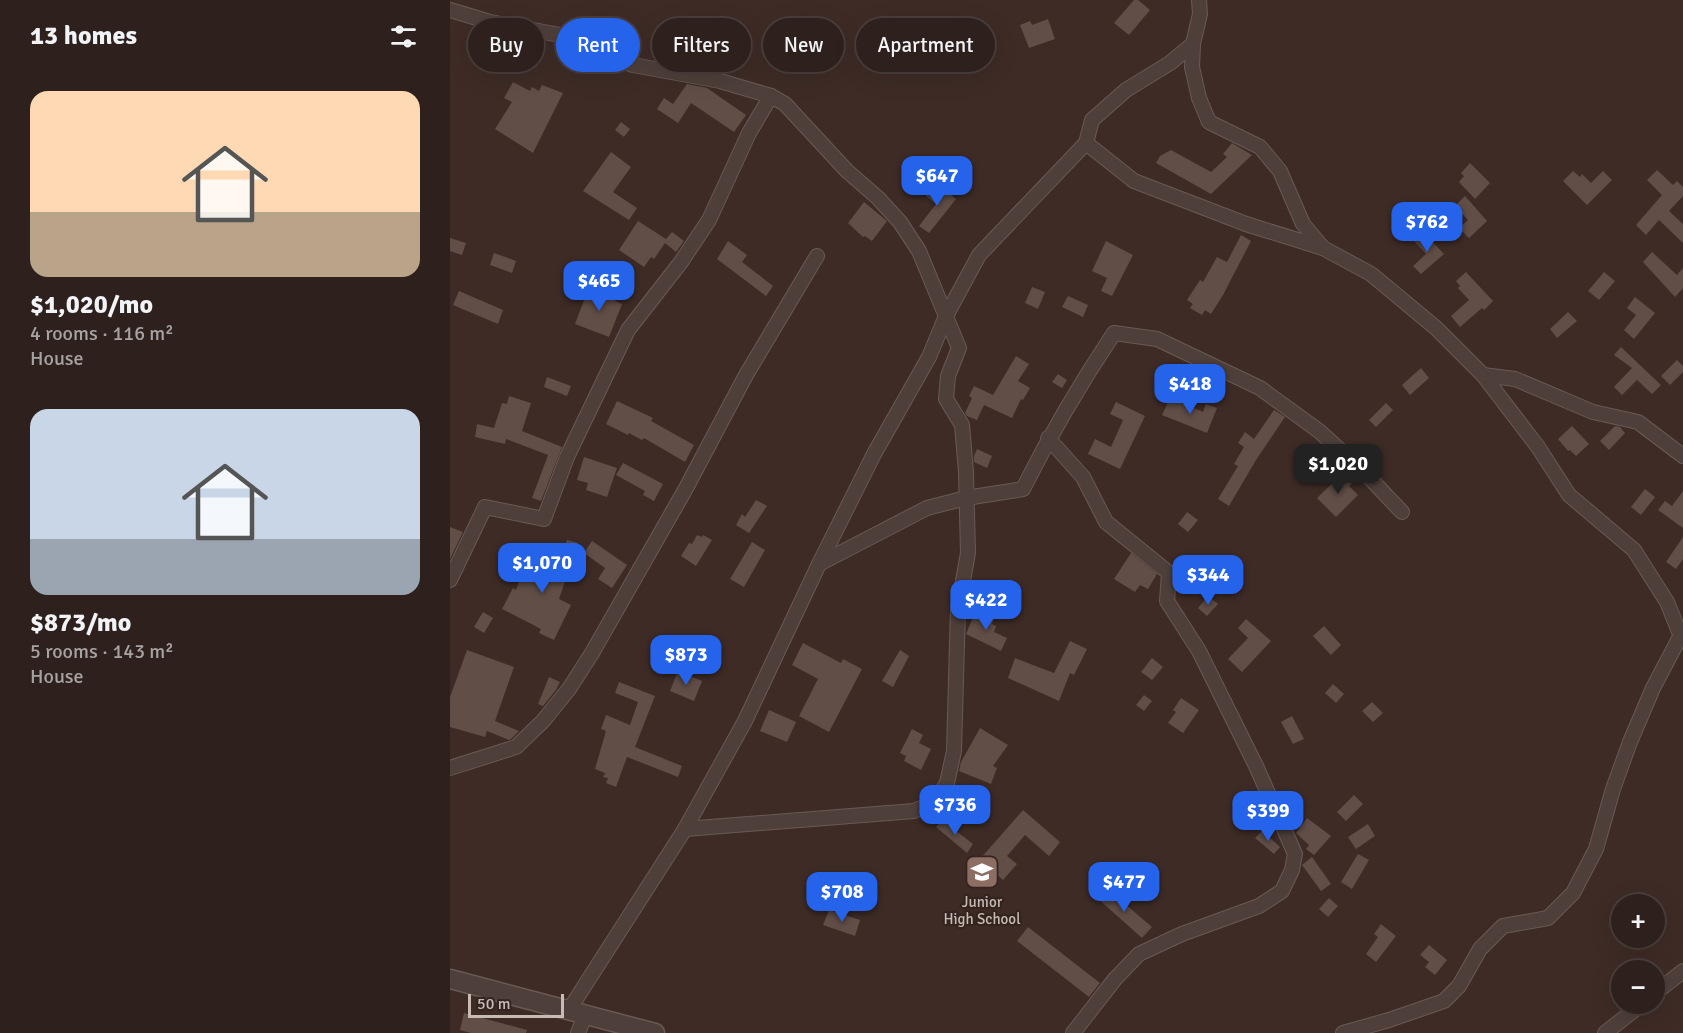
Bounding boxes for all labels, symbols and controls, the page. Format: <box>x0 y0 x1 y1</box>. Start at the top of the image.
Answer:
chip: Buy <box>468 18 544 72</box>
chip: Rent <box>556 18 640 72</box>
chip: Filters <box>652 18 751 72</box>
chip: New <box>763 18 844 72</box>
chip: Apartment <box>856 18 995 72</box>
text: 13 homes <box>30 20 137 52</box>
icon: filters <box>387 20 420 53</box>
icon: home <box>171 130 279 238</box>
pin: $647 <box>901 156 973 207</box>
text: $647 <box>915 163 959 188</box>
pin: $762 <box>1391 202 1463 253</box>
text: $762 <box>1405 209 1449 234</box>
pin: $465 <box>563 261 635 312</box>
text: $465 <box>577 268 621 293</box>
text: $1,020/mo <box>30 289 153 321</box>
text: 4 rooms · 116 m² <box>30 321 174 346</box>
text: House <box>30 346 84 371</box>
pin: $418 <box>1154 364 1226 415</box>
text: $418 <box>1168 371 1212 396</box>
pin: $1,020 <box>1289 444 1387 495</box>
icon: home <box>171 448 279 556</box>
text: $1,020 <box>1308 451 1368 476</box>
pin: $1,070 <box>493 543 591 594</box>
text: $1,070 <box>512 550 572 575</box>
pin: $344 <box>1172 555 1244 606</box>
text: $344 <box>1186 562 1230 587</box>
pin: $422 <box>950 580 1022 631</box>
text: $422 <box>964 587 1008 612</box>
text: $873/mo <box>30 607 131 639</box>
pin: $873 <box>650 635 722 686</box>
text: 5 rooms · 143 m² <box>30 639 174 664</box>
text: $873 <box>664 642 708 667</box>
text: House <box>30 664 84 689</box>
pin: $736 <box>919 785 991 836</box>
pin: $399 <box>1232 791 1304 842</box>
text: $736 <box>933 792 977 817</box>
text: $399 <box>1246 798 1290 823</box>
school or university icon: Junior High School <box>964 854 1000 890</box>
pin: $477 <box>1088 862 1160 913</box>
text: $477 <box>1102 869 1146 894</box>
pin: $708 <box>806 872 878 923</box>
text: $708 <box>820 879 864 904</box>
place label: Junior High School <box>943 893 1021 928</box>
map controls <box>1611 894 1665 1014</box>
button: + <box>1611 894 1665 948</box>
button: − <box>1611 960 1665 1014</box>
scale bar <box>468 991 564 1018</box>
text: 50 m <box>477 994 511 1014</box>

